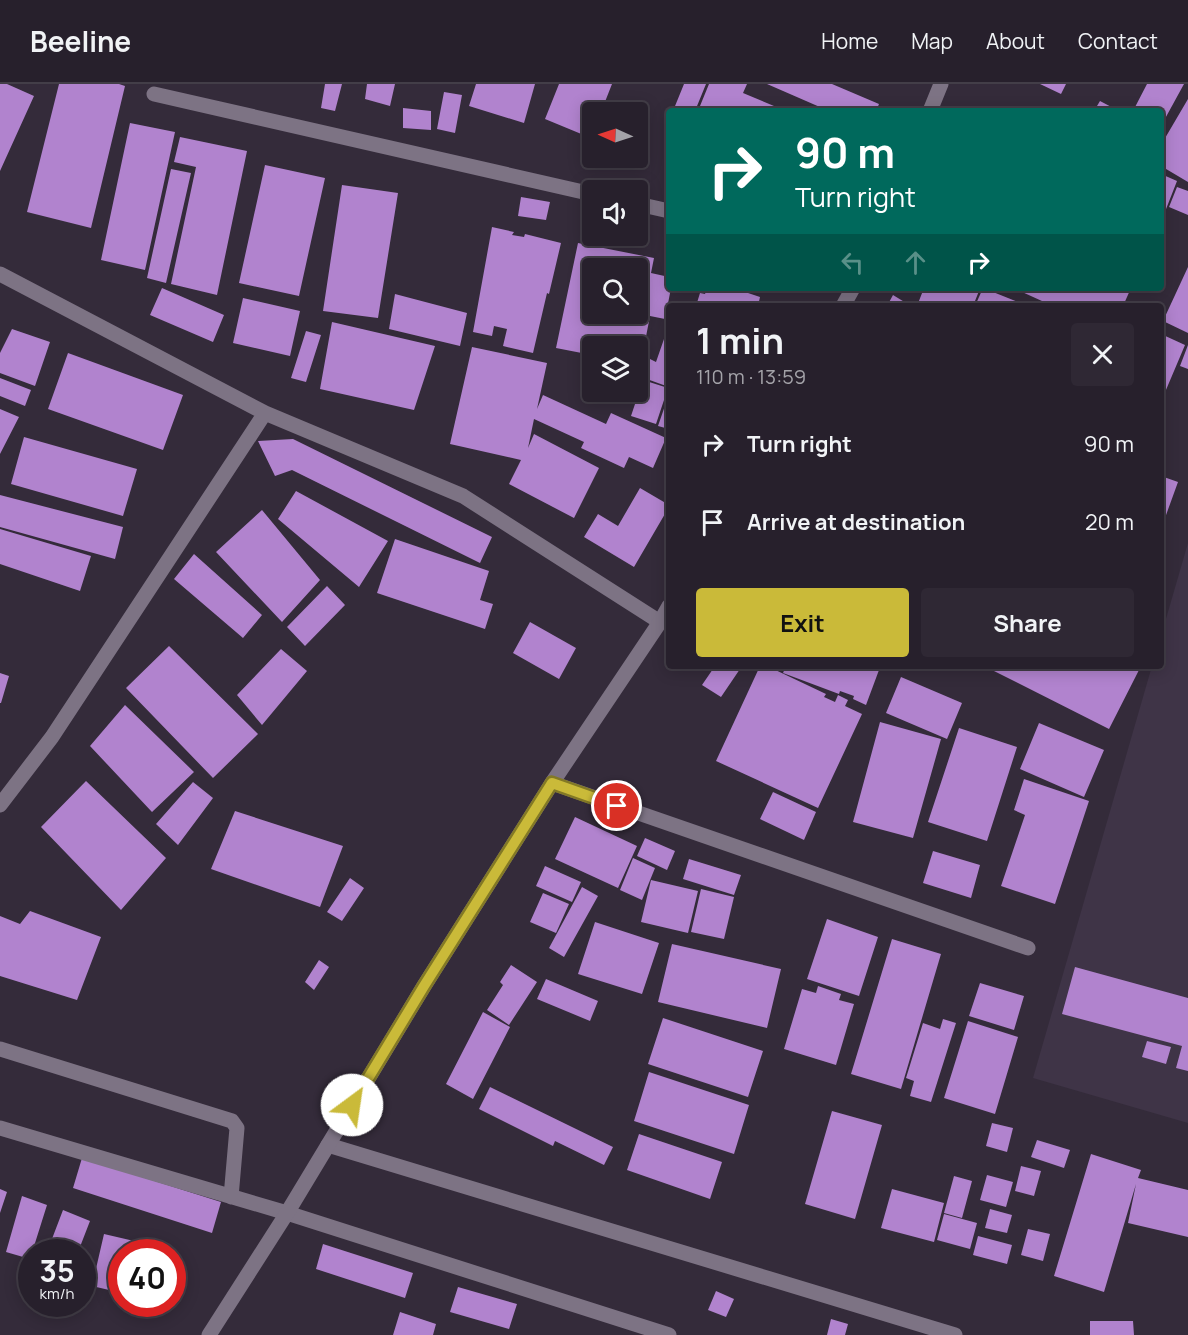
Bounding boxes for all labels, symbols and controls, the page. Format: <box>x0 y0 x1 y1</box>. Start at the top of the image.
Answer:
text: Beeline <box>30 22 131 60</box>
text: Home <box>821 27 878 55</box>
text: Map <box>911 27 953 55</box>
text: About <box>986 27 1045 55</box>
text: Contact <box>1078 27 1158 55</box>
north arrow <box>582 102 648 168</box>
map controls <box>582 102 648 402</box>
text: 90 m <box>795 123 895 181</box>
icon: right <box>696 132 774 210</box>
text: Turn right <box>795 178 916 215</box>
button: sound <box>582 180 648 246</box>
icon: left <box>836 246 869 279</box>
icon: ahead <box>899 246 932 279</box>
icon: right <box>962 246 995 279</box>
button: search <box>582 258 648 324</box>
text: 1 min <box>696 316 784 365</box>
button: close <box>1071 323 1134 386</box>
button: layers <box>582 336 648 402</box>
text: 110 m · 13:59 <box>696 363 806 390</box>
icon: right <box>696 428 729 461</box>
text: Turn right <box>747 429 852 459</box>
text: 90 m <box>1084 429 1134 459</box>
icon: arrive <box>696 506 729 539</box>
text: Arrive at destination <box>747 507 965 537</box>
text: 20 m <box>1085 507 1134 537</box>
button: Exit <box>696 588 909 657</box>
button: Share <box>921 588 1134 657</box>
pin <box>591 780 642 831</box>
icon: arrive <box>600 789 633 822</box>
position arrow <box>320 1073 384 1137</box>
speed limit sign: 40 <box>108 1239 186 1317</box>
text: 35 <box>39 1250 75 1291</box>
text: km/h <box>40 1283 74 1304</box>

